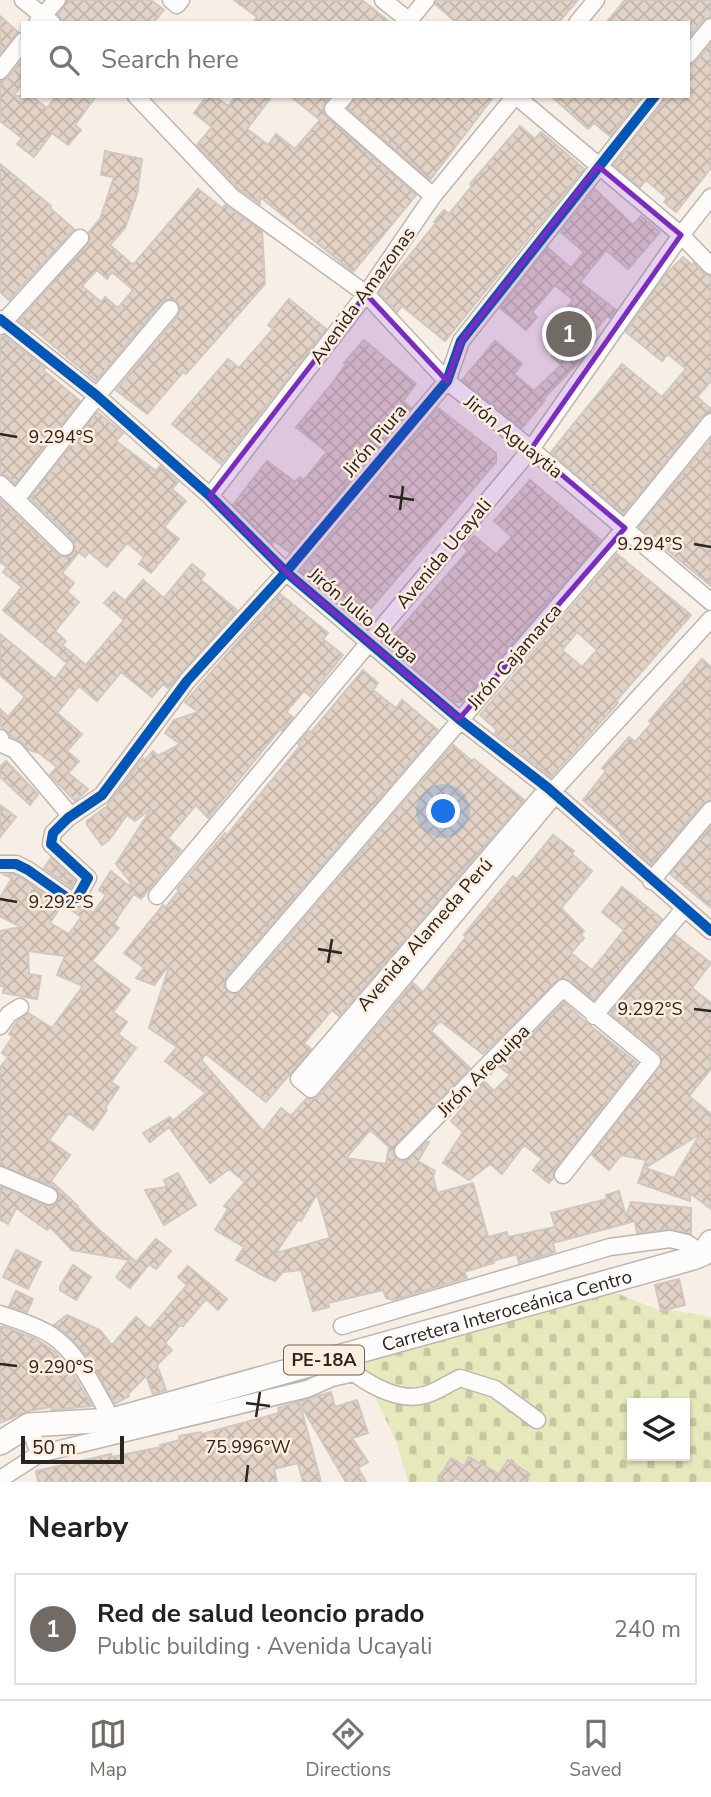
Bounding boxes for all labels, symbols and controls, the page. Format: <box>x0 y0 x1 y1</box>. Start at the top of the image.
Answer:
search box <box>21 21 690 98</box>
icon: search <box>45 41 83 79</box>
text: Search here <box>101 42 239 77</box>
street label: Avenida Amazonas <box>304 222 421 369</box>
pin: 1 <box>546 308 592 360</box>
street label: Jirón Aguaytia <box>458 388 568 485</box>
street label: Jirón Piura <box>336 399 413 483</box>
text: 9.294°S <box>28 425 94 449</box>
street label: Avenida Ucayali <box>390 493 498 614</box>
text: 9.294°S <box>617 532 683 556</box>
street label: Jirón Julio Burga <box>302 561 424 670</box>
street label: Jirón Cajamarca <box>461 598 568 716</box>
your location <box>426 794 460 828</box>
street label: Avenida Alameda Perú <box>351 852 499 1017</box>
text: 9.292°S <box>28 890 94 914</box>
text: 9.292°S <box>617 997 683 1021</box>
street label: Jirón Arequipa <box>431 1019 536 1124</box>
street label: Carretera Interoceánica Centro <box>379 1264 635 1358</box>
road number: PE-18A <box>284 1345 364 1374</box>
text: 9.290°S <box>28 1355 94 1379</box>
map controls <box>627 1398 690 1461</box>
button: layers <box>627 1398 690 1461</box>
scale bar <box>21 1433 124 1465</box>
text: 50 m <box>32 1435 76 1461</box>
text: 75.996°W <box>206 1435 291 1459</box>
text: Nearby <box>28 1507 128 1548</box>
text: Red de salud leoncio prado <box>97 1596 425 1631</box>
text: 1 <box>46 1614 60 1645</box>
text: 240 m <box>614 1614 681 1645</box>
text: Public building · Avenida Ucayali <box>97 1631 432 1662</box>
tab: Map <box>89 1715 127 1783</box>
tab: Directions <box>305 1715 391 1783</box>
tab: Saved <box>569 1715 622 1783</box>

